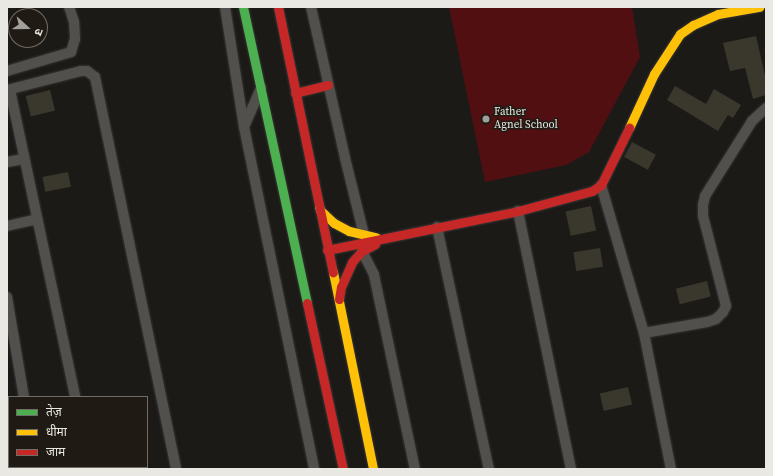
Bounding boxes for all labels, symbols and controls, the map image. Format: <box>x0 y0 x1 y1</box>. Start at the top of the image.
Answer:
north arrow <box>8 8 48 48</box>
text: उ <box>31 26 47 38</box>
place label: Father Agnel School <box>494 106 558 132</box>
marker: Father Agnel School <box>481 114 491 124</box>
legend <box>8 396 148 468</box>
text: तेज़ <box>46 404 62 420</box>
text: धीमा <box>46 424 67 440</box>
text: जाम <box>46 444 65 460</box>

